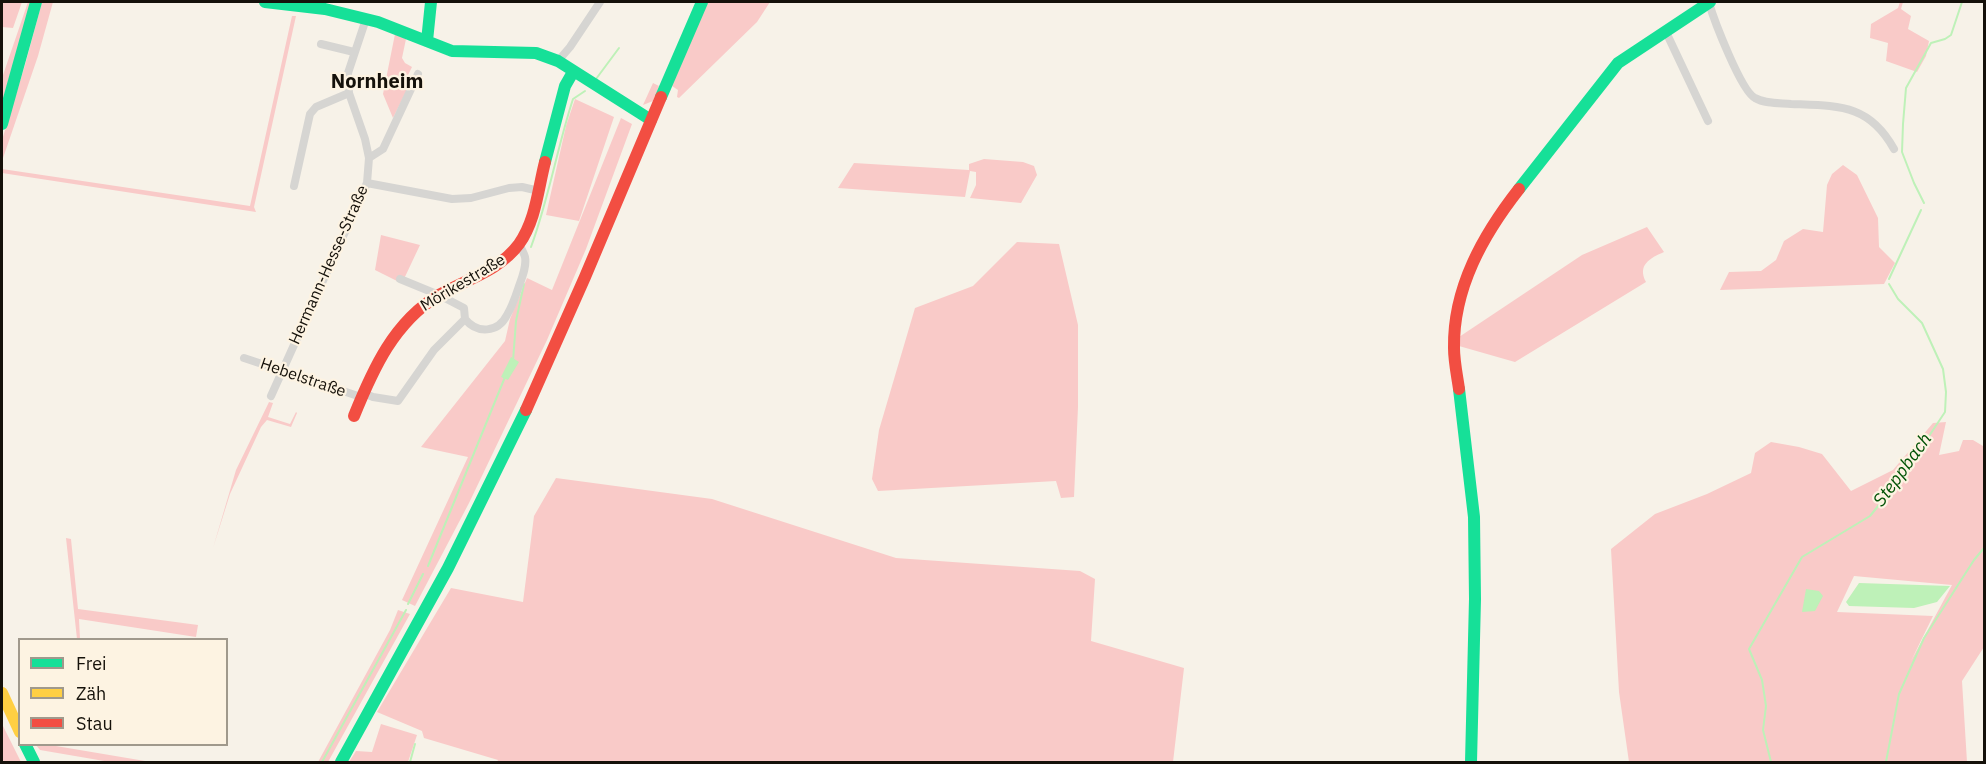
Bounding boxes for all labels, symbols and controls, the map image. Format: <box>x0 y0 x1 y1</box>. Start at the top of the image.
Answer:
district label: Nornheim <box>331 70 423 94</box>
street label: Hermann-Hesse-Straße <box>285 183 373 347</box>
street label: Mörikestraße <box>417 250 509 316</box>
street label: Hebelstraße <box>258 354 348 402</box>
water label: Steppbach <box>1869 429 1937 511</box>
legend <box>18 638 228 746</box>
text: Frei <box>76 652 107 675</box>
text: Zäh <box>76 682 106 705</box>
text: Stau <box>76 712 113 735</box>

